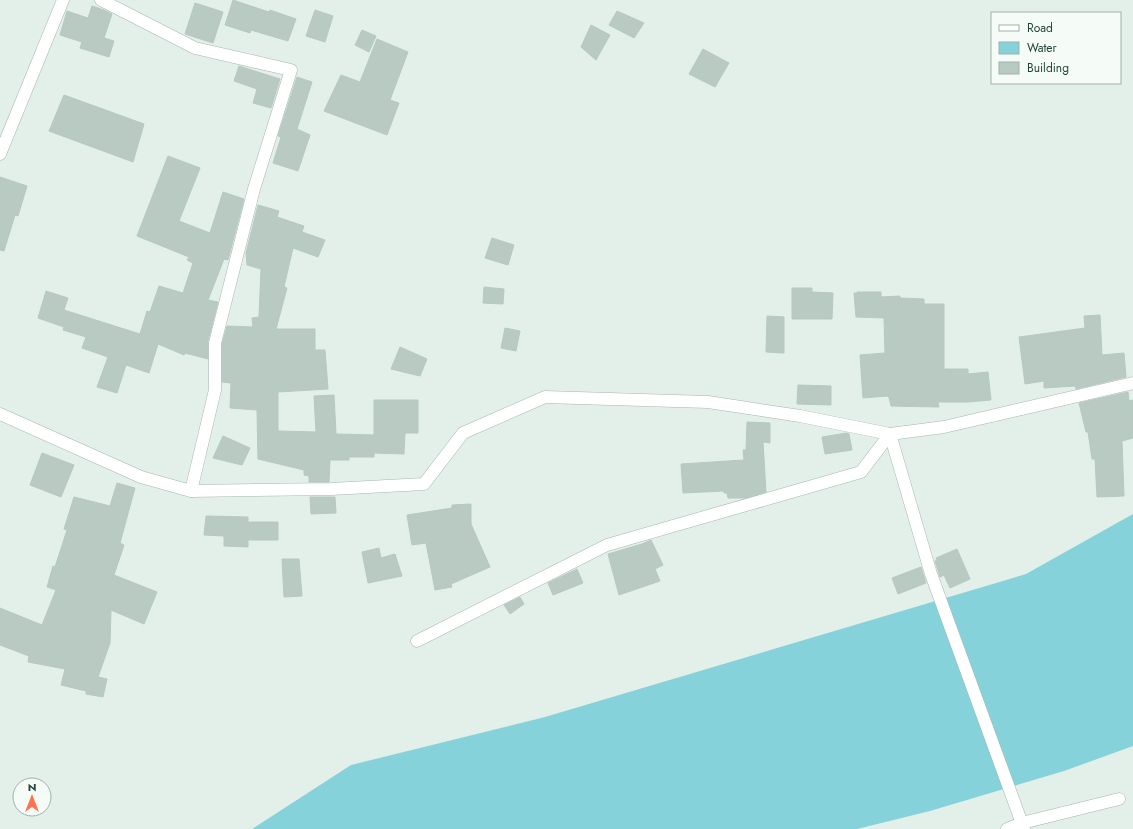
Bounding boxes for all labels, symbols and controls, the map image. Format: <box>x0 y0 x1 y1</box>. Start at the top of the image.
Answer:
legend <box>991 12 1121 84</box>
text: Road <box>1027 19 1053 37</box>
text: Water <box>1027 39 1058 57</box>
text: Building <box>1027 59 1069 77</box>
north arrow <box>12 777 52 817</box>
text: N <box>28 779 36 795</box>

